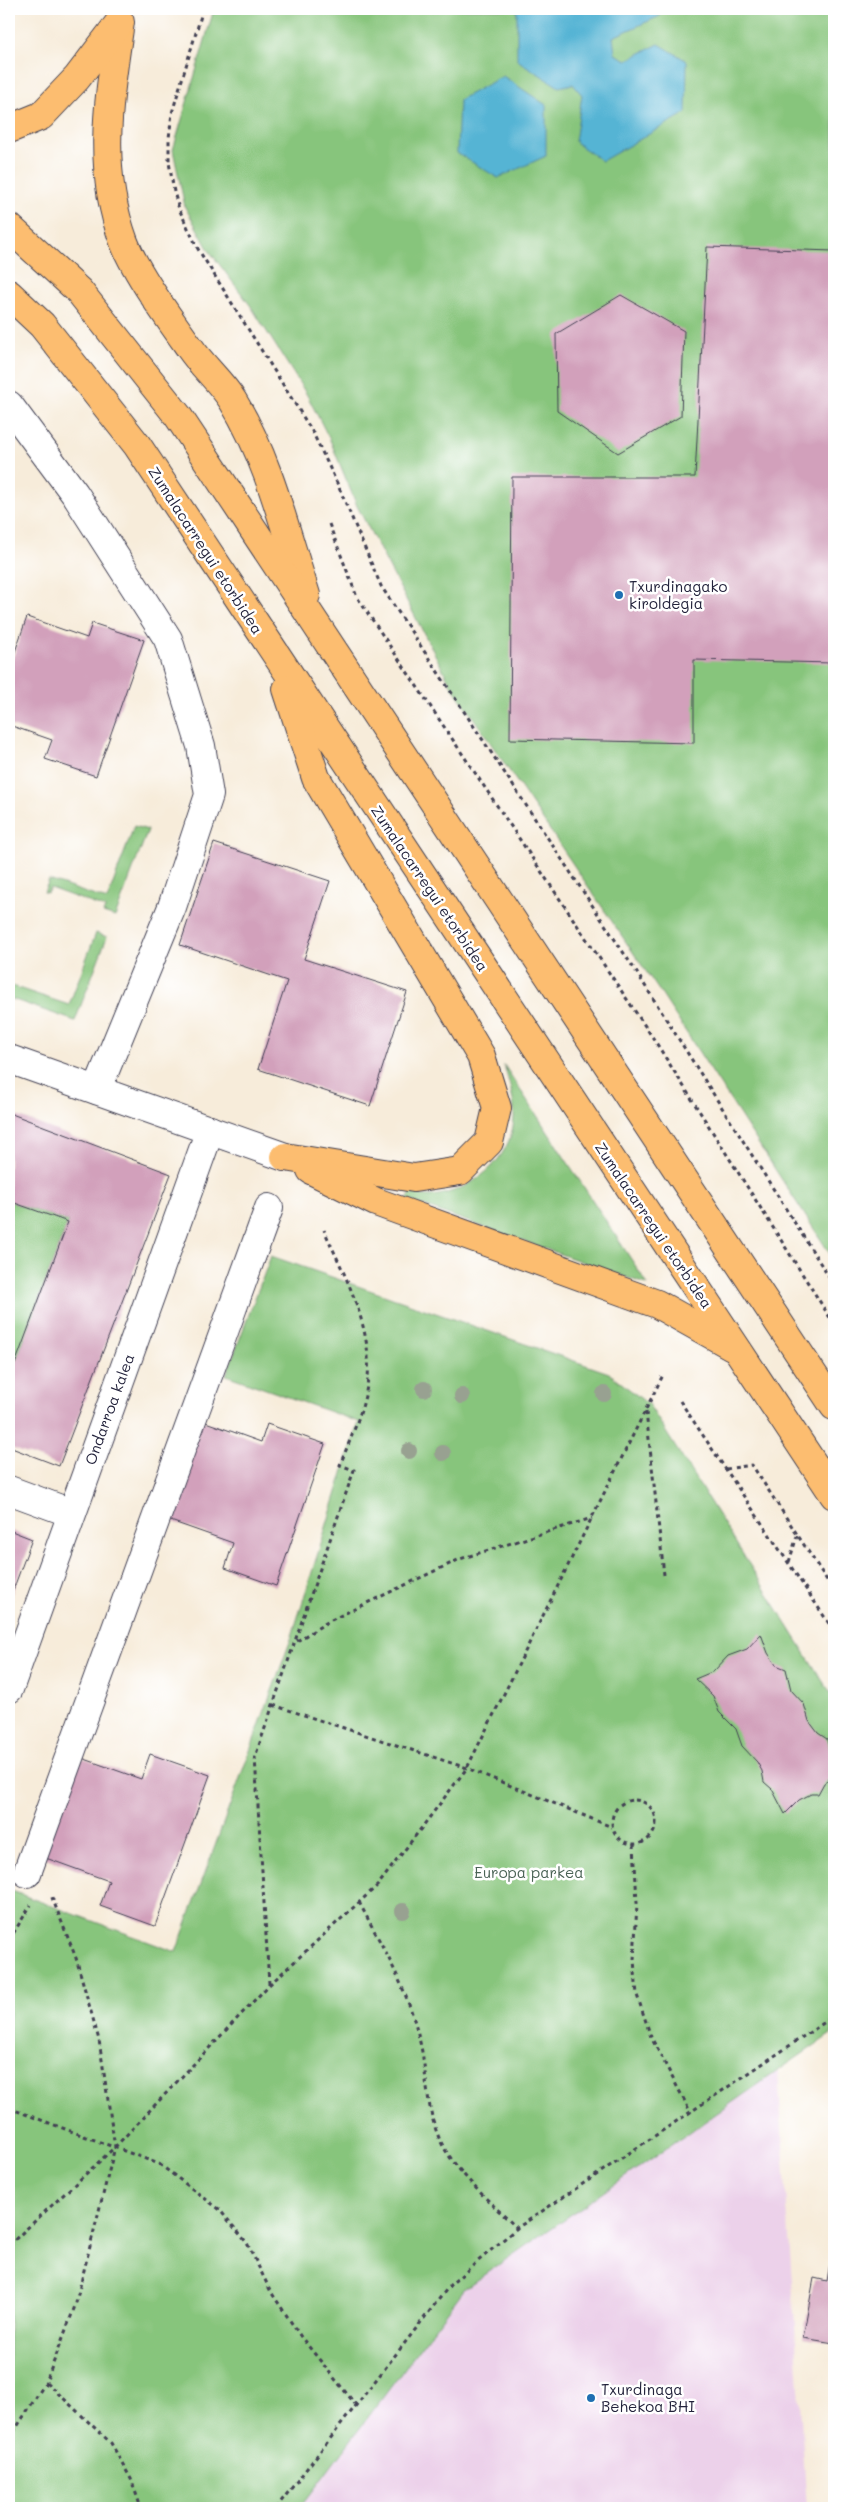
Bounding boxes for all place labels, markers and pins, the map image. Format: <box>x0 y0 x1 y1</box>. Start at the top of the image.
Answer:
place label: Txurdinagako kiroldegia <box>629 576 727 613</box>
marker: Txurdinagako kiroldegia <box>613 589 625 601</box>
place label: Txurdinaga Behekoa BHI <box>601 2379 695 2416</box>
marker: Txurdinaga Behekoa BHI <box>585 2392 597 2404</box>

